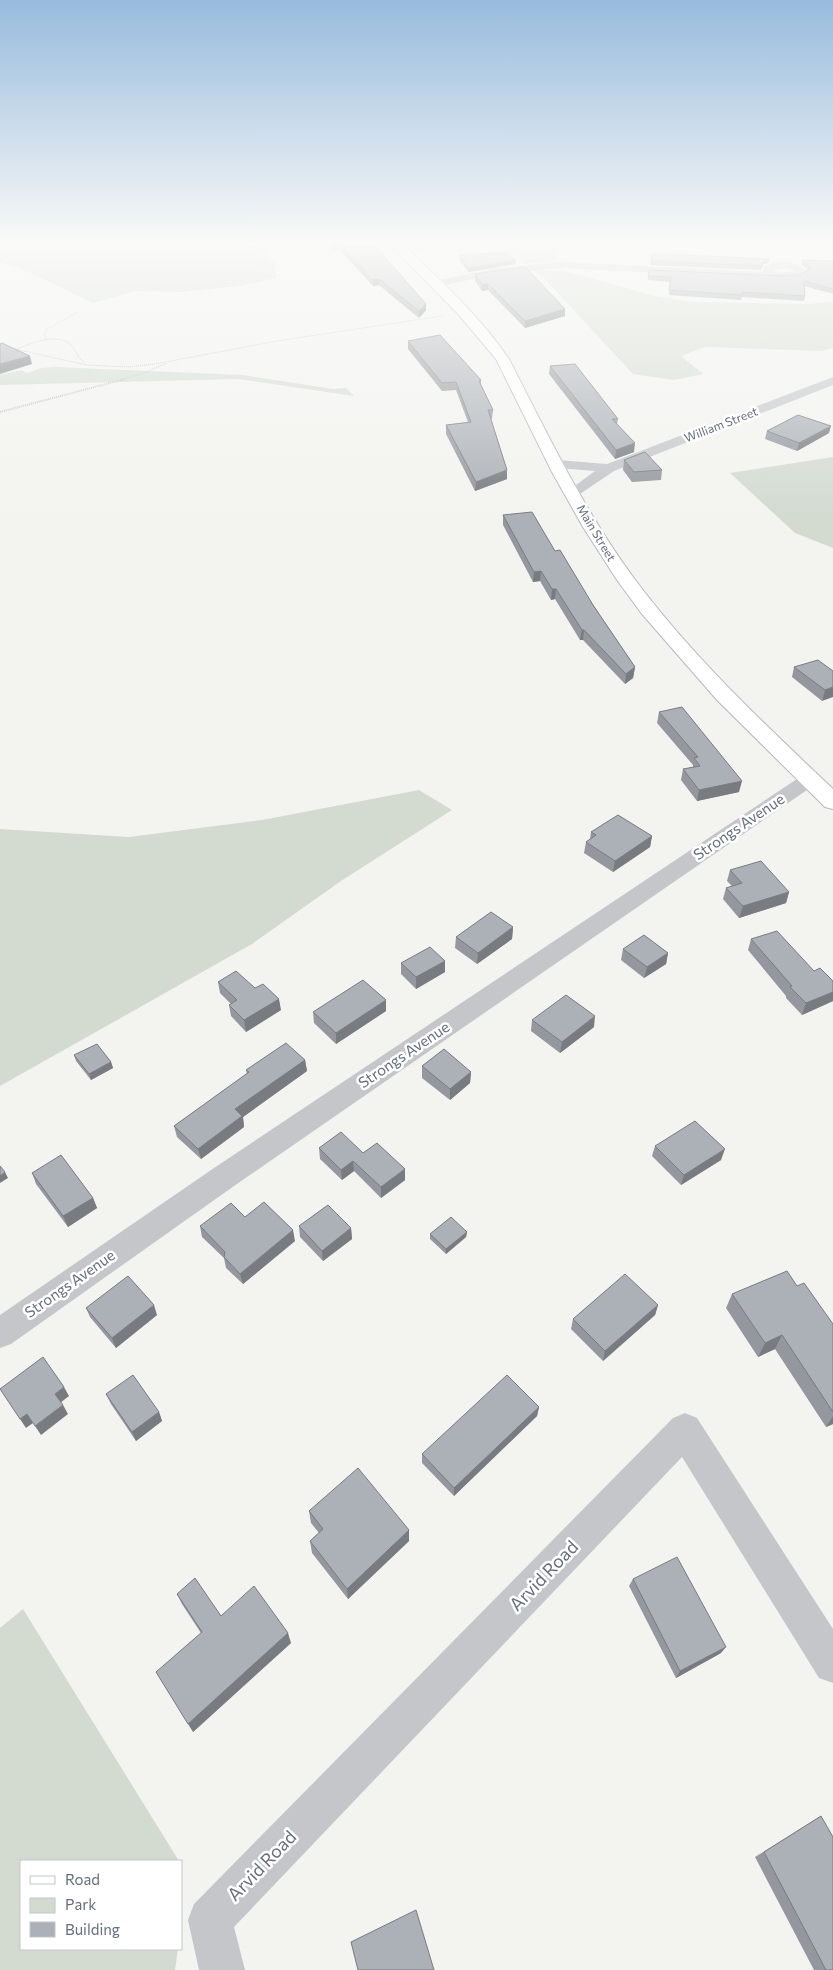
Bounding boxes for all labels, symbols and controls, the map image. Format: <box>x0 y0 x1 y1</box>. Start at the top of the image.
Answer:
street label: William Street <box>682 404 759 444</box>
street label: Main Street <box>574 502 619 564</box>
street label: Strongs Avenue <box>690 789 787 863</box>
street label: Strongs Avenue <box>355 1017 452 1091</box>
street label: Strongs Avenue <box>21 1245 118 1321</box>
street label: Arvid Road <box>504 1536 582 1615</box>
street label: Arvid Road <box>222 1826 300 1905</box>
legend <box>20 1860 182 1950</box>
text: Road <box>65 1870 100 1888</box>
text: Park <box>65 1895 96 1913</box>
text: Building <box>65 1920 120 1938</box>

